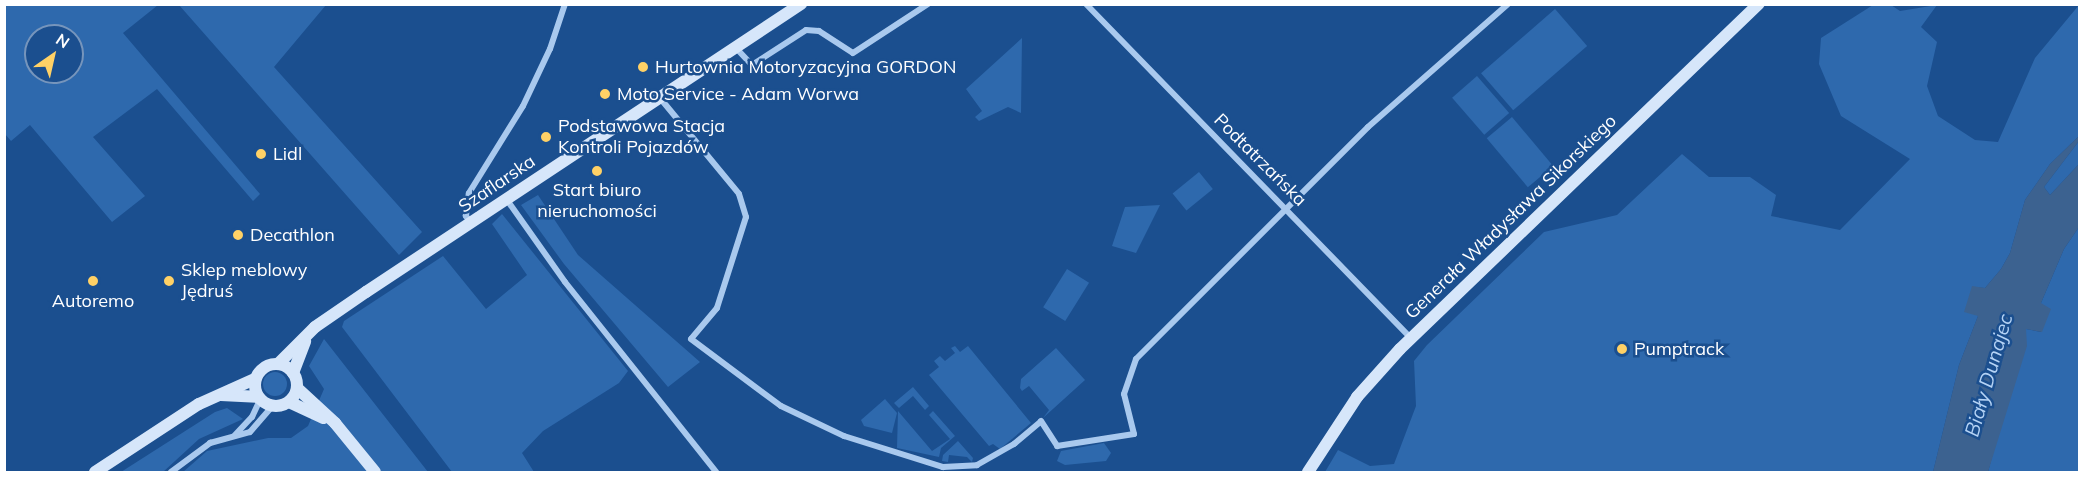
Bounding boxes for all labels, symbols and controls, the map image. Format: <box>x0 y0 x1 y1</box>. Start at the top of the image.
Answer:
north arrow <box>24 24 84 84</box>
text: N <box>52 29 74 52</box>
place label: Hurtownia Motoryzacyjna GORDON <box>655 56 956 78</box>
marker: Hurtownia Motoryzacyjna GORDON <box>636 60 650 74</box>
place label: Moto Service - Adam Worwa <box>617 83 859 105</box>
marker: Moto Service - Adam Worwa <box>598 87 612 101</box>
street label: Podtatrzańska <box>1209 109 1311 211</box>
street label: Generała Władysława Sikorskiego <box>1401 110 1621 324</box>
place label: Podstawowa Stacja Kontroli Pojazdów <box>558 116 725 158</box>
marker: Podstawowa Stacja Kontroli Pojazdów <box>539 130 553 144</box>
place label: Lidl <box>273 143 302 165</box>
marker: Lidl <box>254 147 268 161</box>
street label: Szaflarska <box>455 151 539 217</box>
marker: Start biuro nieruchomości <box>590 164 604 178</box>
place label: Start biuro nieruchomości <box>537 180 657 222</box>
place label: Decathlon <box>250 224 335 246</box>
marker: Decathlon <box>231 228 245 242</box>
place label: Sklep meblowy Jędruś <box>181 260 307 302</box>
marker: Autoremo <box>86 274 100 288</box>
marker: Sklep meblowy Jędruś <box>162 274 176 288</box>
place label: Autoremo <box>52 290 134 312</box>
water label: Biały Dunajec <box>1959 311 2017 439</box>
place label: Pumptrack <box>1634 338 1724 360</box>
marker: Pumptrack <box>1615 342 1629 356</box>

